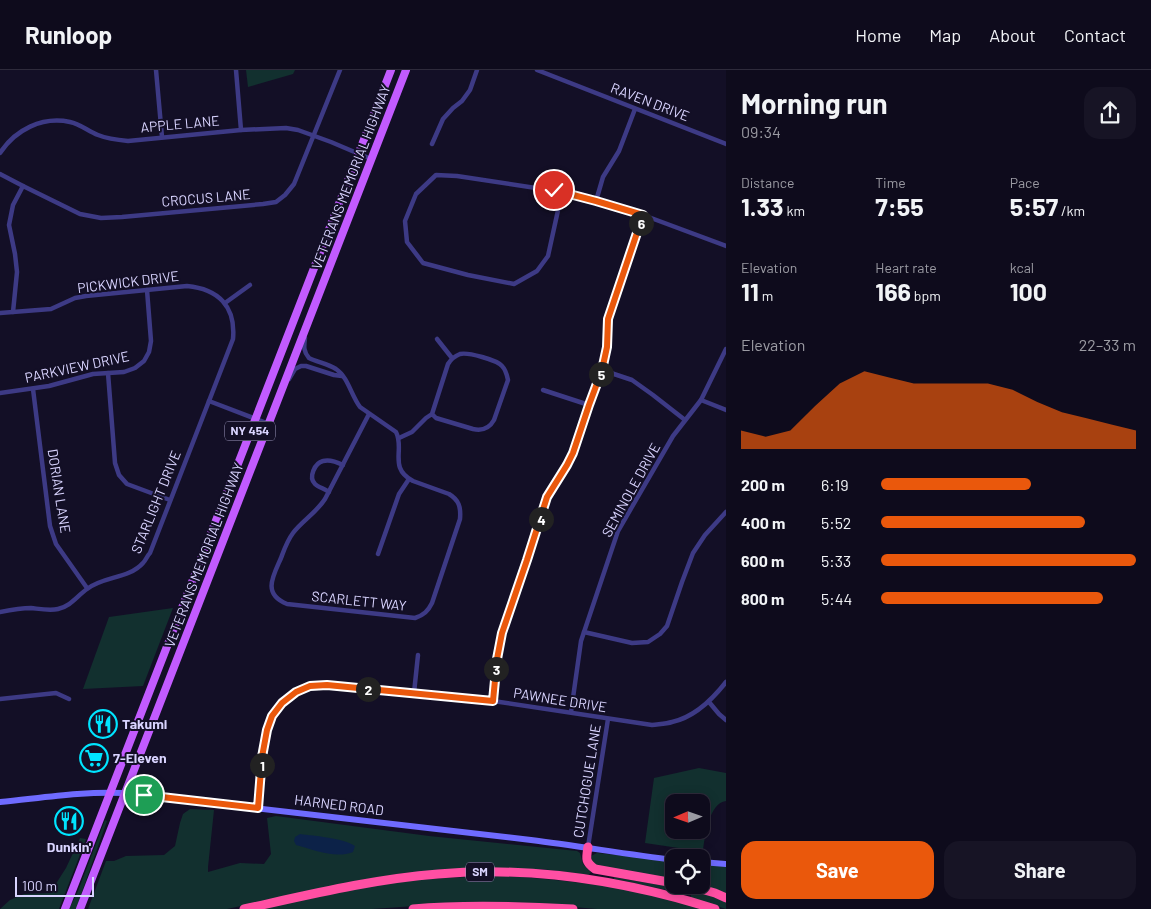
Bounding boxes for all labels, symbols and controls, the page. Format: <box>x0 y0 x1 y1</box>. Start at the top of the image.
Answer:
text: Runloop <box>25 20 112 49</box>
text: Home <box>855 24 901 46</box>
text: Map <box>929 24 961 46</box>
text: About <box>989 24 1036 46</box>
text: Contact <box>1064 24 1126 46</box>
street label: RAVEN DRIVE <box>608 79 692 124</box>
street label: VETERANS MEMORIAL HIGHWAY <box>307 82 394 272</box>
text: Morning run <box>741 86 888 120</box>
button: share <box>1084 87 1136 139</box>
street label: APPLE LANE <box>140 112 220 135</box>
text: 09:34 <box>741 122 781 141</box>
pin <box>533 169 575 211</box>
text: Distance <box>741 174 794 191</box>
text: Time <box>875 174 906 191</box>
text: Pace <box>1010 174 1040 191</box>
icon: check <box>540 176 568 204</box>
street label: CROCUS LANE <box>161 185 251 210</box>
text: 1.33 <box>741 191 784 221</box>
text: 7:55 <box>875 191 924 221</box>
text: 5:57 <box>1010 191 1058 221</box>
text: km <box>784 202 805 219</box>
text: /km <box>1058 202 1085 219</box>
pin: 6 <box>628 210 654 236</box>
text: 6 <box>638 215 645 232</box>
text: Elevation <box>741 259 797 276</box>
text: Heart rate <box>875 259 937 276</box>
text: kcal <box>1010 259 1034 276</box>
street label: PICKWICK DRIVE <box>76 267 180 296</box>
text: 11 <box>741 276 759 306</box>
text: 166 <box>875 276 911 306</box>
text: 100 <box>1010 276 1047 306</box>
text: m <box>759 287 773 304</box>
text: bpm <box>911 287 941 304</box>
text: Elevation <box>741 335 805 354</box>
text: 22–33 m <box>1079 335 1136 354</box>
street label: PARKVIEW DRIVE <box>23 347 131 386</box>
pin: 5 <box>588 362 614 386</box>
text: 5 <box>598 366 605 383</box>
road number: NY 454 <box>225 422 275 441</box>
street label: SEMINOLE DRIVE <box>598 440 663 540</box>
street label: DORIAN LANE <box>44 448 75 534</box>
street label: STARLIGHT DRIVE <box>127 448 184 556</box>
street label: VETERANS MEMORIAL HIGHWAY <box>160 460 247 650</box>
text: 200 m <box>741 475 785 494</box>
text: 6:19 <box>821 475 849 494</box>
pin: 4 <box>528 506 554 532</box>
text: 4 <box>537 511 546 528</box>
text: 400 m <box>741 513 785 532</box>
text: 5:52 <box>821 513 851 532</box>
text: 600 m <box>741 551 784 570</box>
text: 5:33 <box>821 551 851 570</box>
street label: SCARLETT WAY <box>311 587 407 614</box>
text: 800 m <box>741 589 784 608</box>
text: 5:44 <box>821 589 852 608</box>
pin: 3 <box>484 656 508 682</box>
text: 3 <box>493 661 500 678</box>
pin: 2 <box>356 676 380 702</box>
text: 2 <box>365 681 372 698</box>
street label: PAWNEE DRIVE <box>512 684 608 715</box>
restaurant icon: Takumi <box>88 709 118 739</box>
place label: Takumi <box>122 715 167 732</box>
street label: CUTCHOGUE LANE <box>569 723 604 839</box>
supermarket icon: 7-Eleven <box>79 743 109 773</box>
place label: 7-Eleven <box>113 749 167 766</box>
pin: 1 <box>250 752 274 778</box>
text: 1 <box>260 757 265 774</box>
pin <box>123 774 165 816</box>
icon: arrive <box>130 781 158 809</box>
street label: HARNED ROAD <box>293 791 385 818</box>
north arrow <box>665 794 710 839</box>
map controls <box>665 794 710 894</box>
restaurant icon: Dunkin' <box>54 806 84 836</box>
place label: Dunkin' <box>47 838 92 855</box>
button: Save <box>741 841 934 899</box>
button: Share <box>944 841 1136 899</box>
button: locate <box>665 849 710 894</box>
road number: SM <box>466 862 494 882</box>
scale bar <box>15 874 94 897</box>
text: 100 m <box>22 877 57 894</box>

